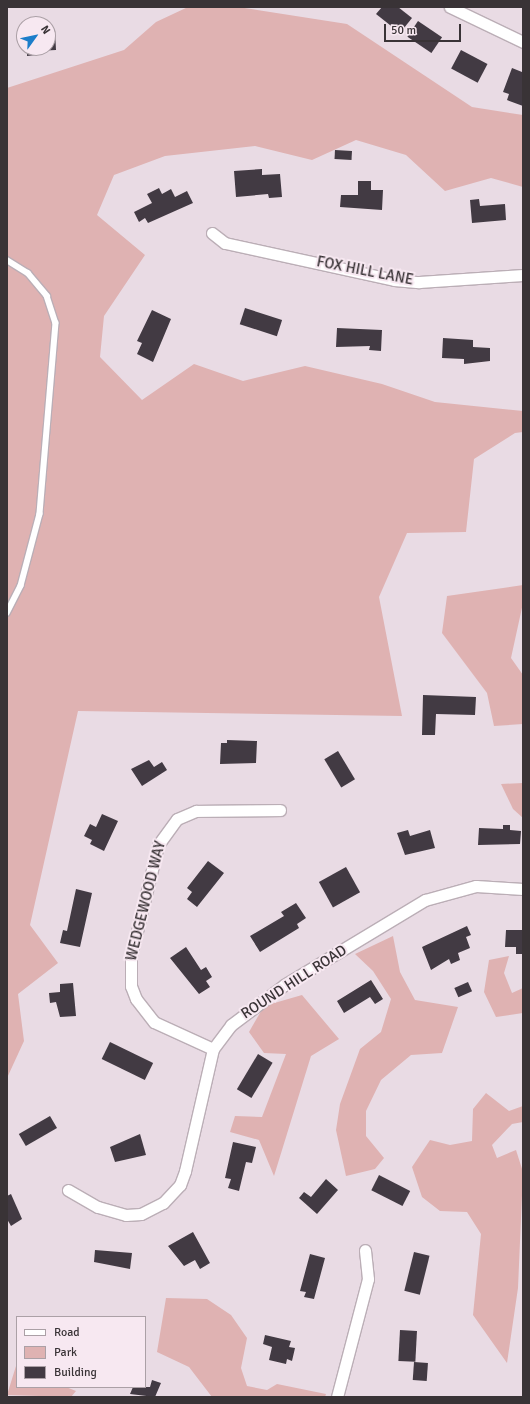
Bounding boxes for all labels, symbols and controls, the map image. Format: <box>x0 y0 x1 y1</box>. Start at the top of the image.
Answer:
north arrow <box>16 16 56 56</box>
scale bar <box>386 16 463 42</box>
text: N <box>38 23 53 36</box>
text: 50 m <box>391 23 416 38</box>
street label: FOX HILL LANE <box>315 253 415 289</box>
street label: WEDGEWOOD WAY <box>122 839 170 963</box>
street label: ROUND HILL ROAD <box>238 941 350 1023</box>
legend <box>16 1316 146 1388</box>
text: Road <box>54 1325 80 1340</box>
text: Park <box>54 1345 77 1360</box>
text: Building <box>54 1365 97 1380</box>

